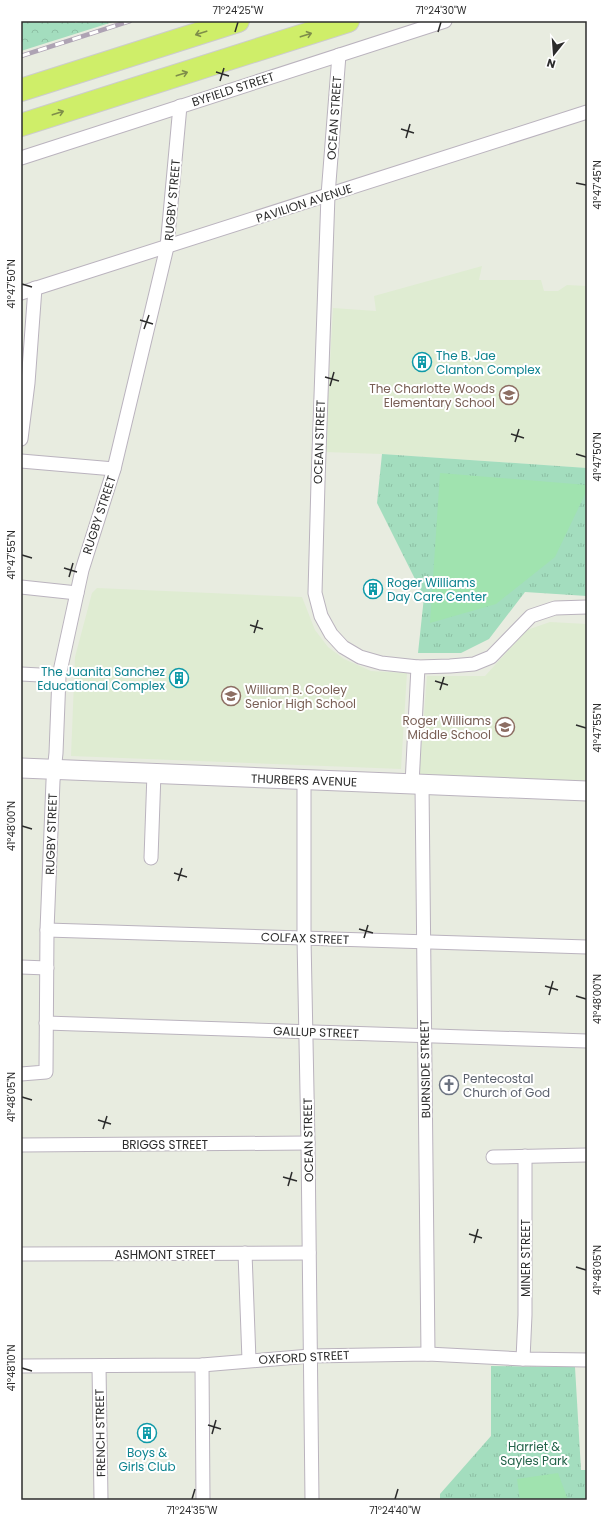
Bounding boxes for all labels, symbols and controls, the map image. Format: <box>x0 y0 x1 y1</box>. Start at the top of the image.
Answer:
text: 71°24'25"W <box>212 3 264 18</box>
text: 71°24'30"W <box>415 3 467 18</box>
one-way arrow <box>194 30 207 37</box>
one-way arrow <box>300 30 312 38</box>
north arrow <box>534 34 574 74</box>
text: N <box>545 55 557 72</box>
street label: BYFIELD STREET <box>189 67 277 110</box>
one-way arrow <box>175 70 188 77</box>
street label: OCEAN STREET <box>323 75 345 161</box>
one-way arrow <box>52 109 64 117</box>
street label: RUGBY STREET <box>160 158 184 242</box>
text: 41°47'45"N <box>590 160 605 210</box>
street label: PAVILION AVENUE <box>254 179 354 227</box>
text: 41°47'50"N <box>4 259 19 309</box>
place label: The B. Jae Clanton Complex <box>436 347 541 378</box>
building icon: The B. Jae Clanton Complex <box>411 351 433 373</box>
place label: The Charlotte Woods Elementary School <box>369 380 495 411</box>
school or university icon: The Charlotte Woods Elementary School <box>498 384 520 406</box>
street label: OCEAN STREET <box>309 399 329 484</box>
text: 41°47'50"N <box>590 432 605 482</box>
street label: RUGBY STREET <box>78 473 120 557</box>
text: 41°47'55"N <box>4 530 19 580</box>
place label: Roger Williams Day Care Center <box>387 574 487 605</box>
building icon: Roger Williams Day Care Center <box>362 578 384 600</box>
place label: The Juanita Sanchez Educational Complex <box>37 663 165 694</box>
building icon: The Juanita Sanchez Educational Complex <box>168 667 190 689</box>
place label: William B. Cooley Senior High School <box>245 681 356 712</box>
school or university icon: William B. Cooley Senior High School <box>220 685 242 707</box>
text: 41°47'55"N <box>590 703 605 753</box>
place label: Roger Williams Middle School <box>403 712 491 743</box>
school or university icon: Roger Williams Middle School <box>494 716 516 738</box>
street label: THURBERS AVENUE <box>251 770 357 790</box>
street label: RUGBY STREET <box>41 792 61 875</box>
text: 41°48'00"N <box>4 801 19 851</box>
street label: COLFAX STREET <box>261 928 350 948</box>
text: 41°48'00"N <box>590 974 605 1024</box>
street label: BURNSIDE STREET <box>416 1019 434 1118</box>
street label: GALLUP STREET <box>273 1022 360 1042</box>
place label: Pentecostal Church of God <box>463 1070 550 1101</box>
text: 41°48'05"N <box>4 1072 19 1122</box>
church icon: Pentecostal Church of God <box>438 1074 460 1096</box>
street label: OCEAN STREET <box>299 1097 317 1182</box>
street label: BRIGGS STREET <box>122 1136 209 1153</box>
street label: MINER STREET <box>517 1218 534 1297</box>
text: 41°48'05"N <box>590 1245 605 1295</box>
street label: ASHMONT STREET <box>115 1246 216 1263</box>
text: 41°48'10"N <box>4 1344 19 1392</box>
street label: OXFORD STREET <box>258 1346 350 1368</box>
street label: FRENCH STREET <box>91 1388 109 1477</box>
building icon: Boys & Girls Club <box>136 1422 158 1444</box>
park label: Harriet & Sayles Park <box>500 1438 569 1469</box>
place label: Boys & Girls Club <box>118 1444 176 1475</box>
text: 71°24'35"W <box>166 1503 218 1518</box>
text: 71°24'40"W <box>369 1503 421 1518</box>

